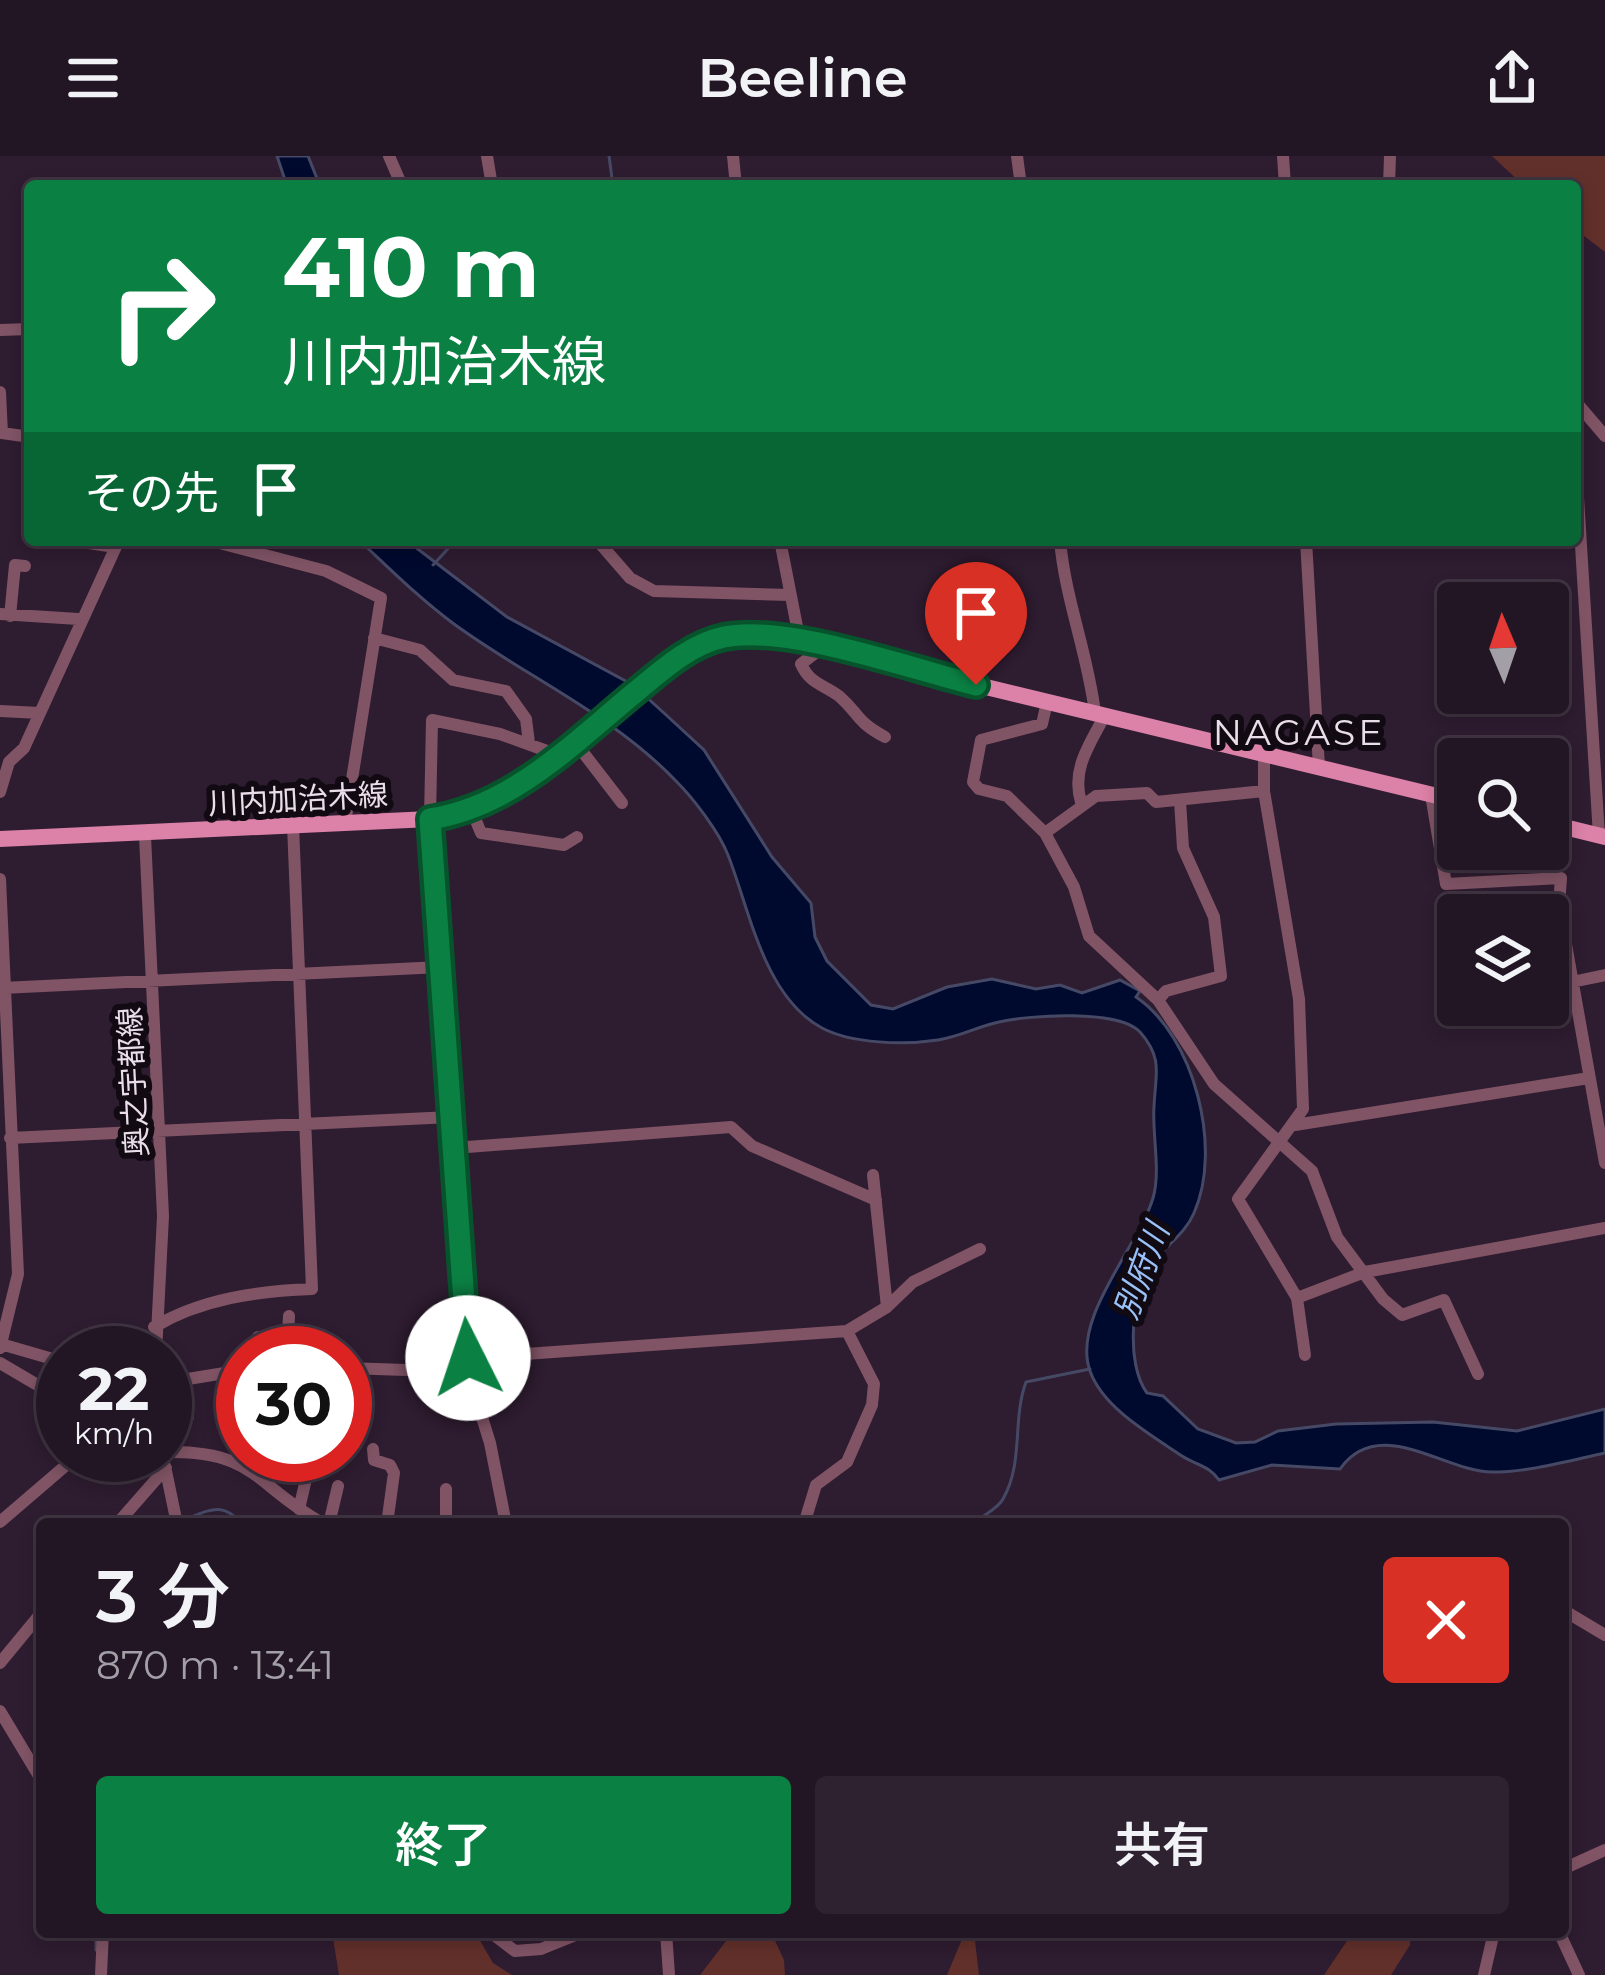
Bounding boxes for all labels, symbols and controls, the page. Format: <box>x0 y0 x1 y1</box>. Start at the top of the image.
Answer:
icon: menu <box>60 45 126 111</box>
text: Beeline <box>697 45 908 111</box>
icon: share <box>1479 45 1545 111</box>
text: 410 m <box>282 216 540 318</box>
icon: right <box>84 228 240 384</box>
text: 川内加治木線 <box>282 329 606 395</box>
icon: arrive <box>243 456 309 522</box>
text: その先 <box>84 465 219 520</box>
pin <box>925 562 1027 685</box>
icon: arrive <box>943 580 1009 646</box>
north arrow <box>1437 582 1569 714</box>
map controls <box>1437 582 1569 1026</box>
district label: NAGASE <box>1213 710 1385 754</box>
button: search <box>1437 738 1569 870</box>
street label: 川内加治木線 <box>207 776 389 822</box>
button: layers <box>1437 894 1569 1026</box>
street label: 奥之宇都線 <box>111 1006 155 1158</box>
water label: 別府川 <box>1105 1215 1178 1324</box>
position arrow <box>405 1295 531 1421</box>
speed limit sign: 30 <box>216 1326 372 1482</box>
text: 22 <box>79 1352 149 1425</box>
text: km/h <box>74 1415 154 1452</box>
text: 3 分 <box>96 1552 230 1640</box>
button: close <box>1383 1557 1509 1683</box>
text: 870 m · 13:41 <box>96 1641 334 1689</box>
button: 終了 <box>96 1776 791 1914</box>
button: 共有 <box>815 1776 1509 1914</box>

